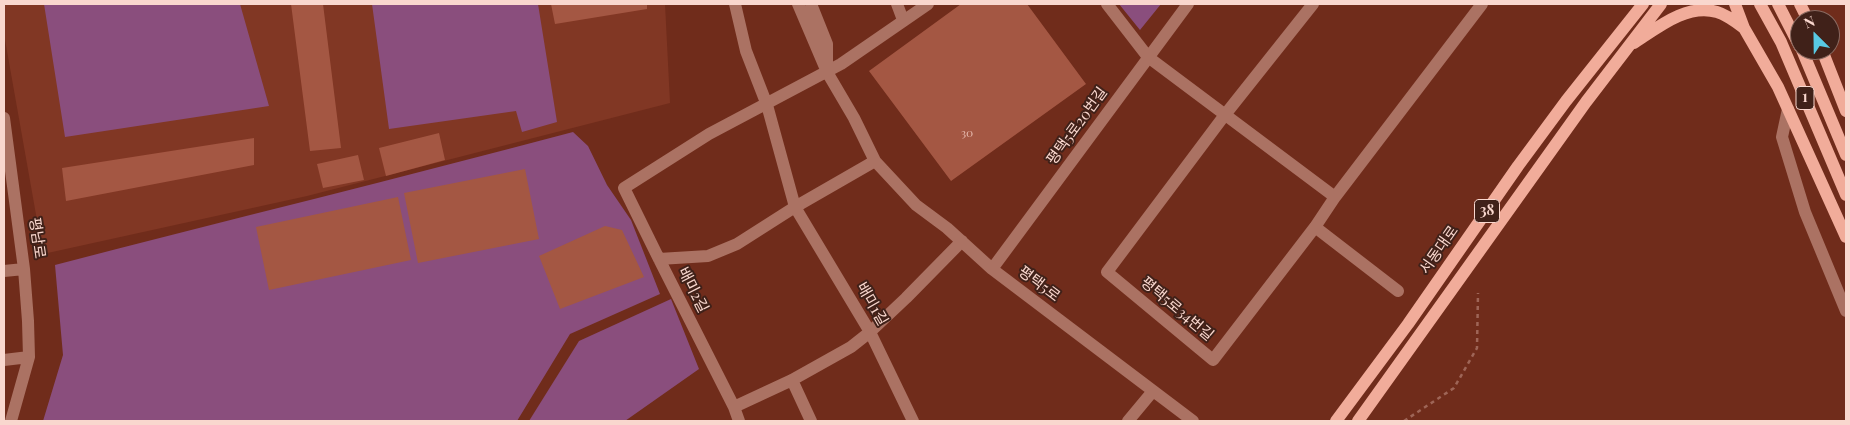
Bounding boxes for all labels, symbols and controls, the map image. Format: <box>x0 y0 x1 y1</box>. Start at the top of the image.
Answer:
north arrow <box>1790 10 1840 60</box>
text: N <box>1801 11 1818 32</box>
street label: 평택5로20번길 <box>1043 84 1111 168</box>
road number: 1 <box>1796 86 1814 110</box>
house number: 30 <box>961 126 973 140</box>
road number: 38 <box>1474 200 1500 222</box>
street label: 평남로 <box>25 216 49 260</box>
street label: 서동대로 <box>1416 222 1462 278</box>
street label: 평택5로 <box>1015 262 1063 306</box>
street label: 배미2길 <box>674 264 712 316</box>
street label: 평택5로34번길 <box>1137 273 1217 345</box>
street label: 배미1길 <box>852 279 892 329</box>

